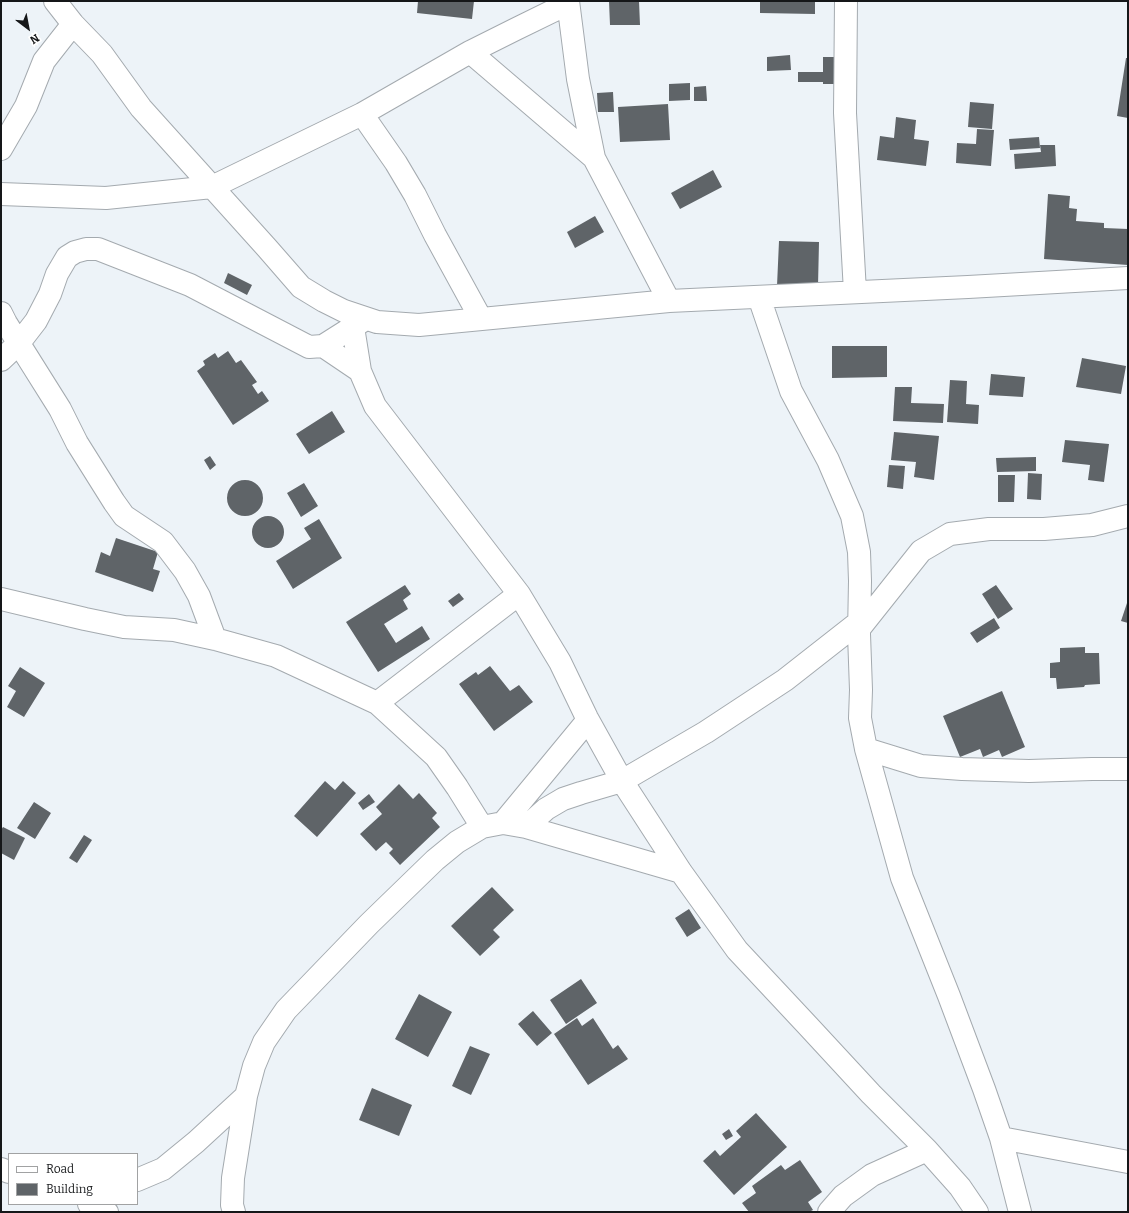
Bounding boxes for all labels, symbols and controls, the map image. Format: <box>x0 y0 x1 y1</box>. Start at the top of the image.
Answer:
north arrow <box>8 8 48 48</box>
text: N <box>28 31 42 46</box>
legend <box>8 1153 138 1205</box>
text: Road <box>46 1162 74 1176</box>
text: Building <box>46 1182 93 1196</box>

